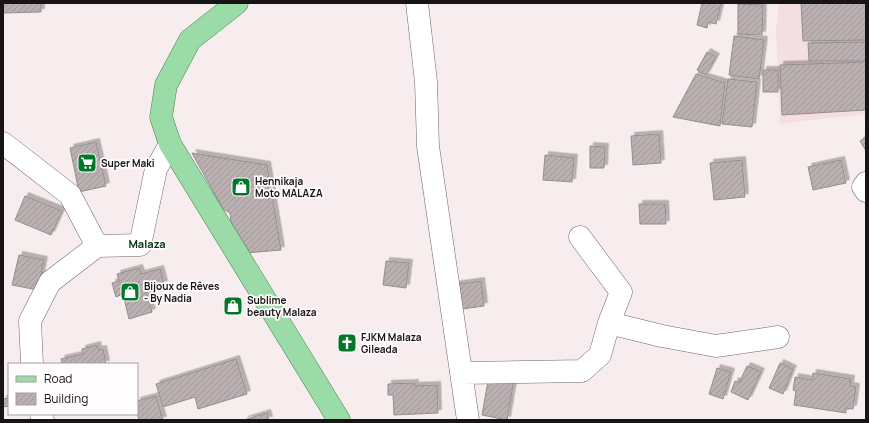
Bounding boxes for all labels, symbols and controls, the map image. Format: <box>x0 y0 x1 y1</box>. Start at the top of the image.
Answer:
supermarket icon: Super Maki <box>76 152 98 174</box>
place label: Super Maki <box>101 156 155 170</box>
place label: Hennikaja Moto MALAZA <box>255 174 323 200</box>
shop icon: Hennikaja Moto MALAZA <box>230 176 252 198</box>
district label: Malaza <box>128 236 166 251</box>
place label: Bijoux de Rêves - By Nadia <box>144 279 220 305</box>
shop icon: Bijoux de Rêves - By Nadia <box>119 281 141 303</box>
place label: Sublime beauty Malaza <box>247 293 317 319</box>
shop icon: Sublime beauty Malaza <box>222 295 244 317</box>
place label: FJKM Malaza Gileada <box>361 330 422 356</box>
church icon: FJKM Malaza Gileada <box>336 332 358 354</box>
legend <box>8 363 138 415</box>
text: Road <box>44 370 72 387</box>
text: Building <box>44 390 88 407</box>

